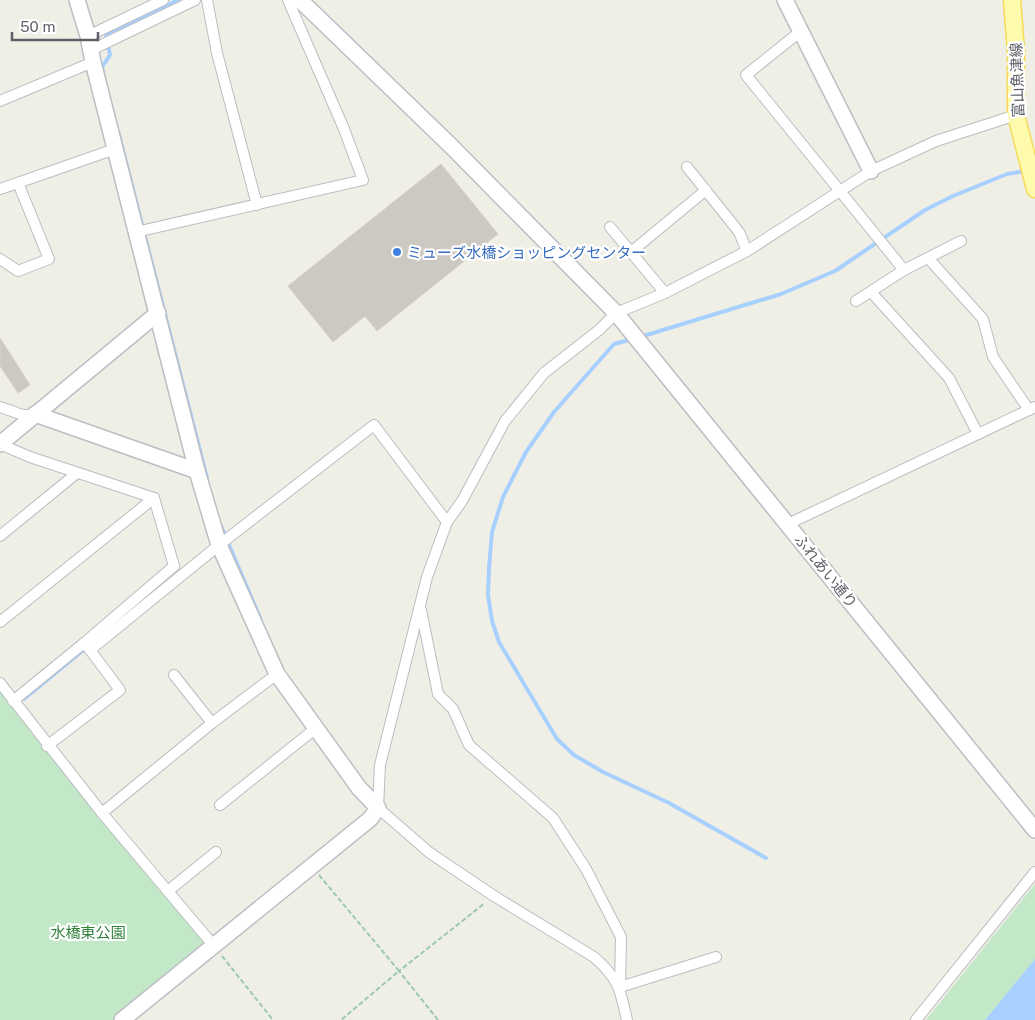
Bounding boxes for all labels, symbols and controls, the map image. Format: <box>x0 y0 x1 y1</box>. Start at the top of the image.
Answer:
scale bar <box>12 10 99 42</box>
text: 50 m <box>20 18 55 35</box>
street label: 富山魚津線 <box>1007 42 1027 118</box>
place label: ミューズ水橋ショッピングセンター <box>407 244 646 261</box>
marker: ミューズ水橋ショッピングセンター <box>391 246 403 258</box>
street label: ふれあい通り <box>791 531 861 611</box>
park label: 水橋東公園 <box>50 924 126 941</box>

